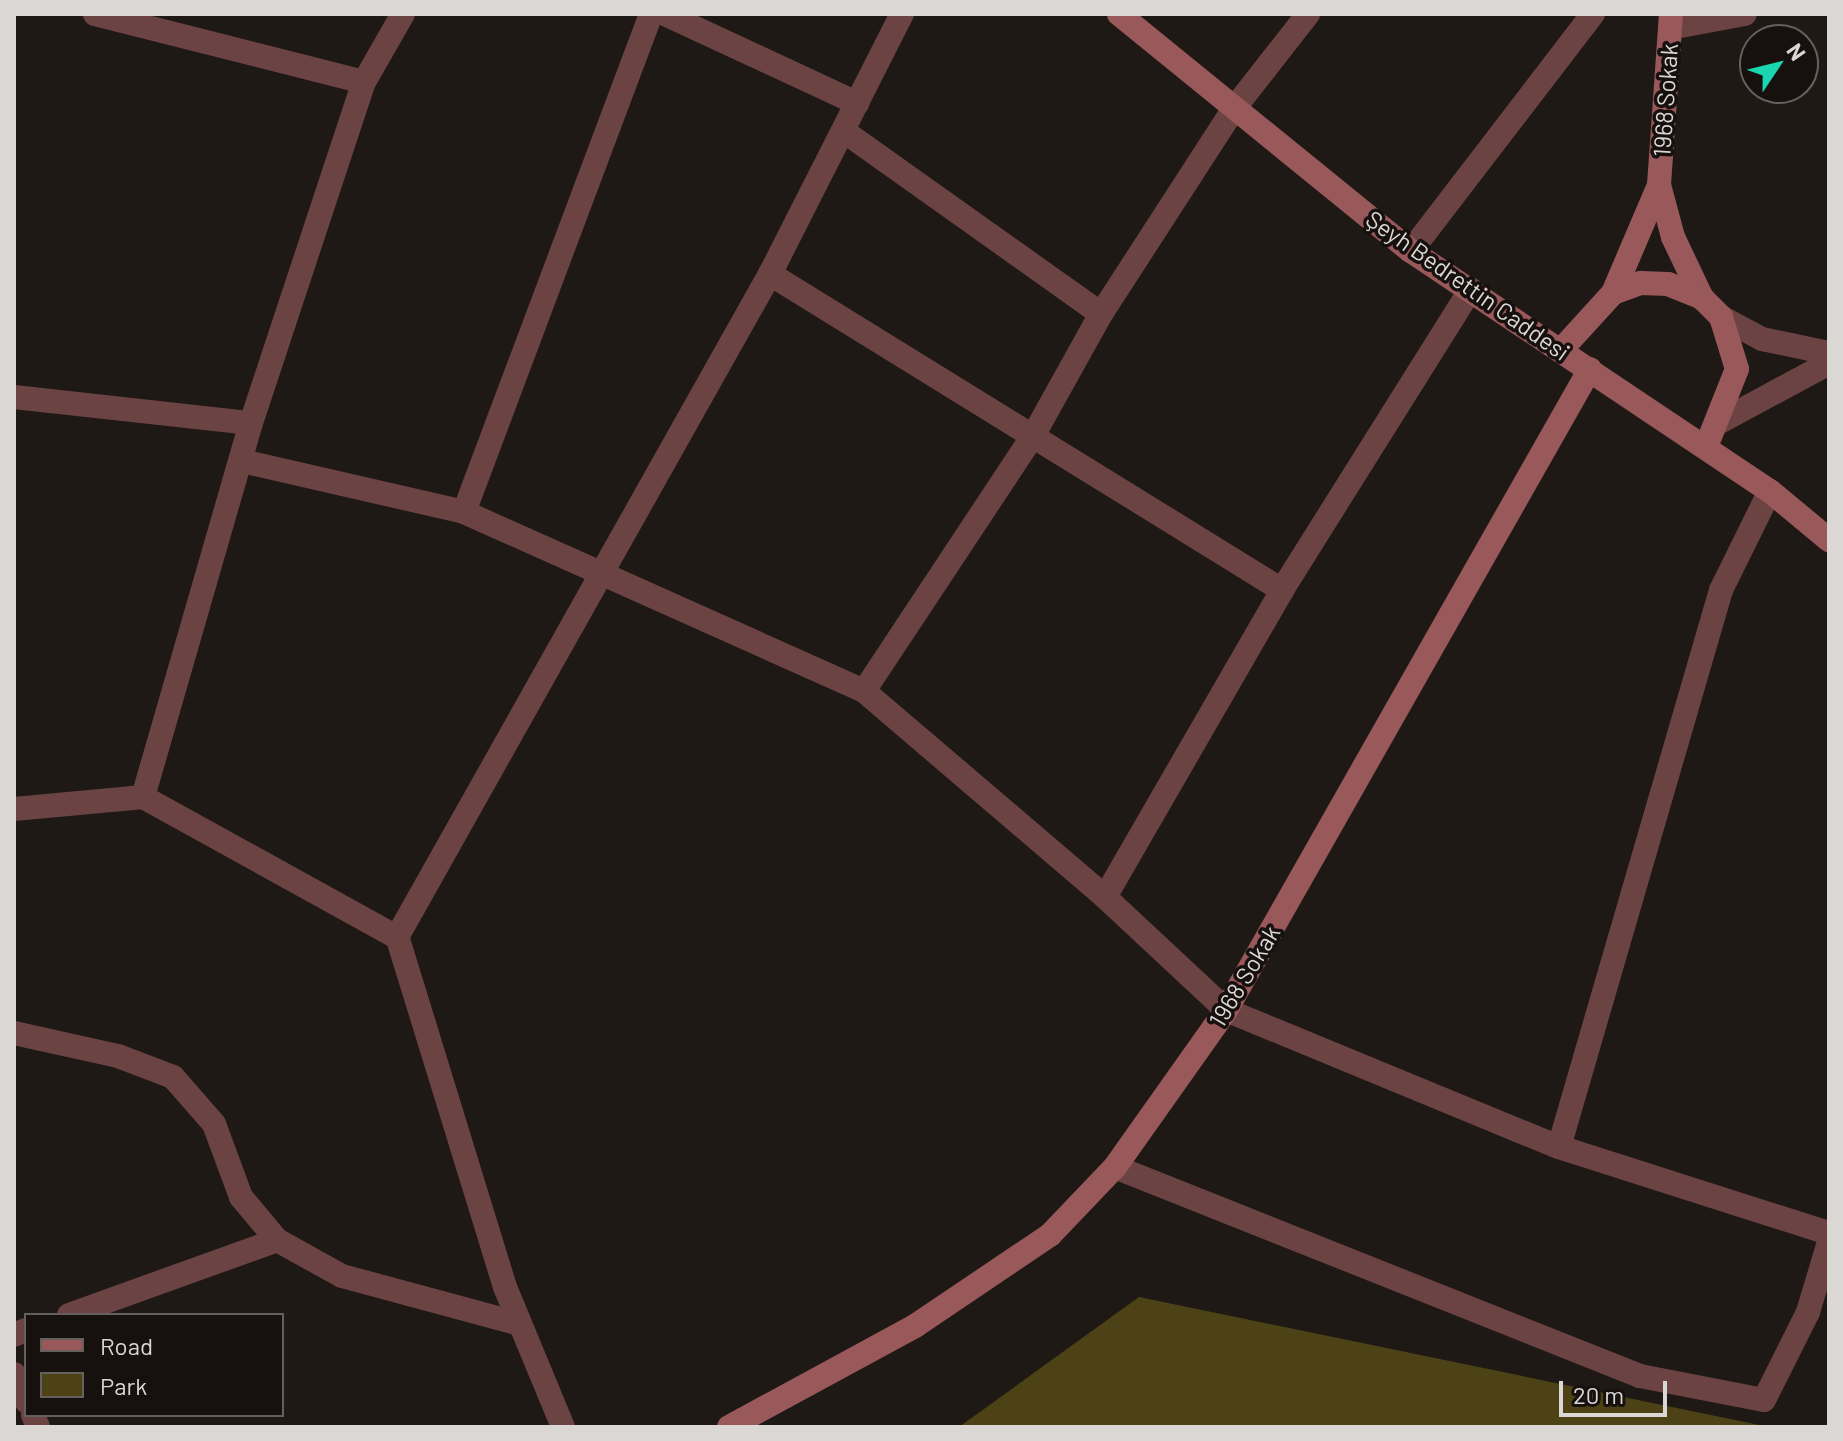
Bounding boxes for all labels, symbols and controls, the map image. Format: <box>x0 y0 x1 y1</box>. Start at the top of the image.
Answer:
north arrow <box>1739 24 1819 104</box>
text: N <box>1782 38 1812 65</box>
street label: 1968 Sokak <box>1647 42 1683 158</box>
street label: Şeyh Bedrettin Caddesi <box>1361 204 1575 366</box>
street label: 1968 Sokak <box>1202 920 1286 1032</box>
legend <box>24 1313 284 1417</box>
text: Road <box>100 1331 153 1360</box>
scale bar <box>1563 1365 1671 1415</box>
text: Park <box>100 1371 147 1400</box>
text: 20 m <box>1573 1380 1624 1409</box>

